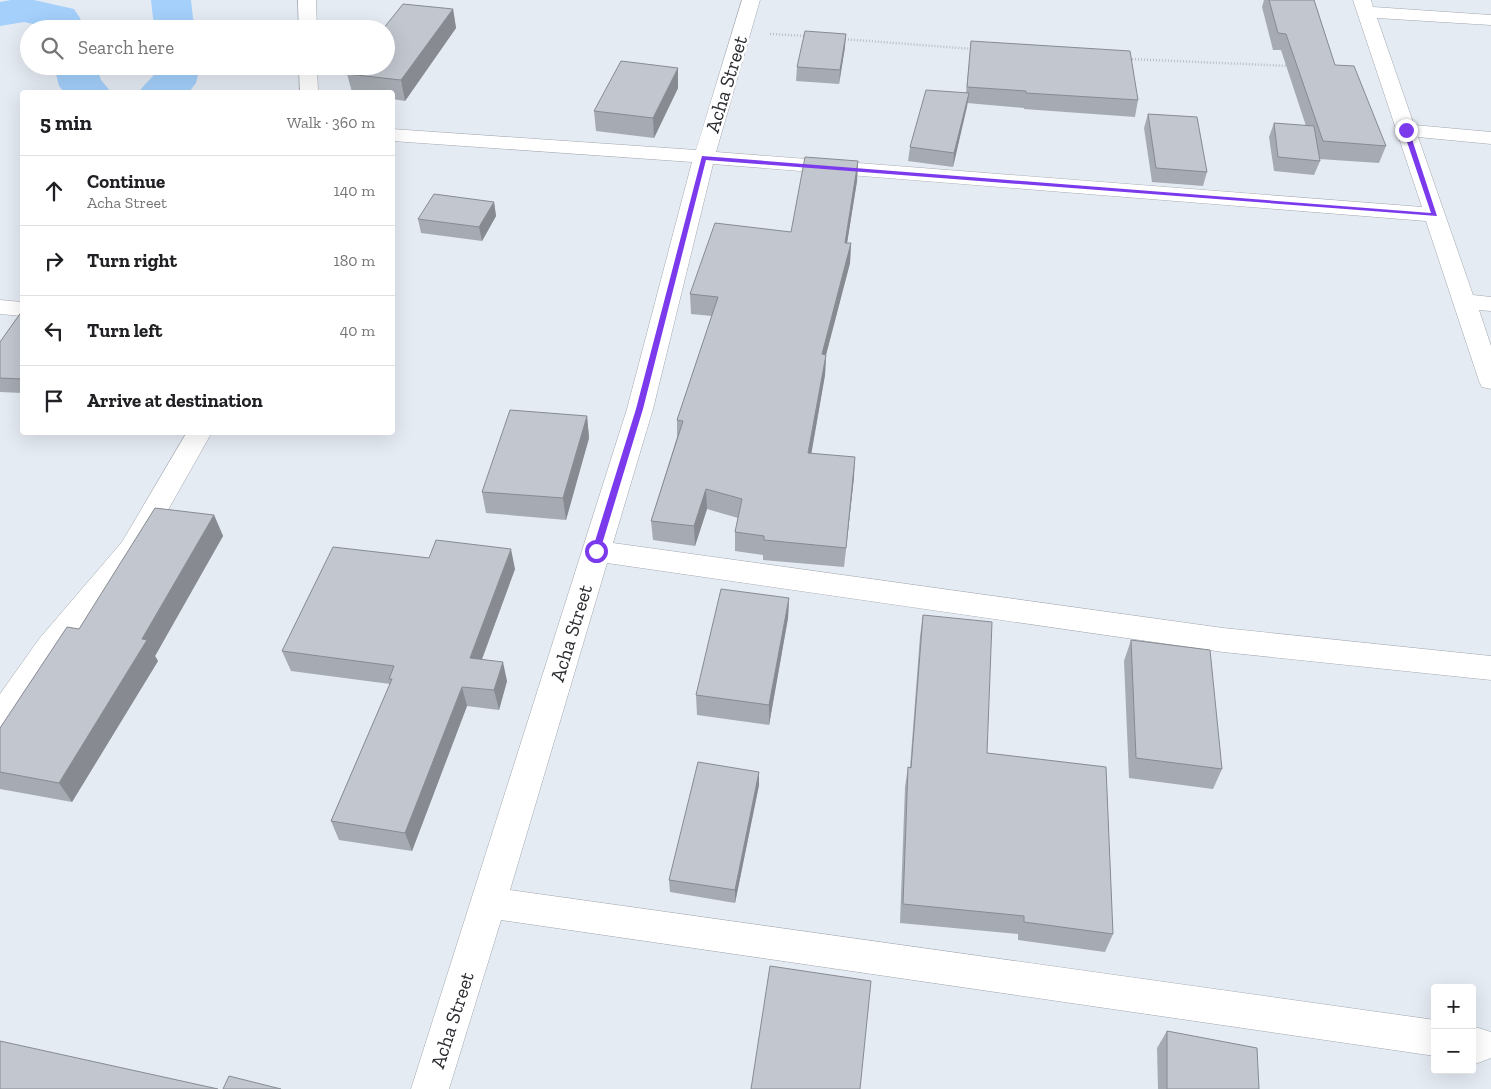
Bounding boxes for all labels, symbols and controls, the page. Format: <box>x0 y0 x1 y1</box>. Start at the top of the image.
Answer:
search box <box>20 20 395 75</box>
street label: Acha Street <box>700 32 752 135</box>
icon: search <box>38 34 66 62</box>
text: Search here <box>78 36 174 59</box>
text: 5 min <box>40 110 92 135</box>
text: Walk · 360 m <box>287 113 375 132</box>
route end <box>1395 119 1418 142</box>
text: Continue <box>87 170 165 193</box>
icon: ahead <box>40 177 68 205</box>
text: 140 m <box>334 181 375 200</box>
text: Acha Street <box>87 193 167 212</box>
icon: right <box>40 247 68 275</box>
text: Turn right <box>87 249 177 272</box>
text: 180 m <box>334 251 375 270</box>
icon: left <box>40 317 68 345</box>
text: Turn left <box>87 319 162 342</box>
text: 40 m <box>340 321 375 340</box>
icon: arrive <box>40 387 68 415</box>
text: Arrive at destination <box>87 389 263 412</box>
route start <box>585 540 608 563</box>
street label: Acha Street <box>545 581 597 684</box>
street label: Acha Street <box>425 968 479 1071</box>
map controls <box>1431 984 1476 1074</box>
button: + <box>1431 984 1476 1029</box>
button: − <box>1431 1029 1476 1074</box>

